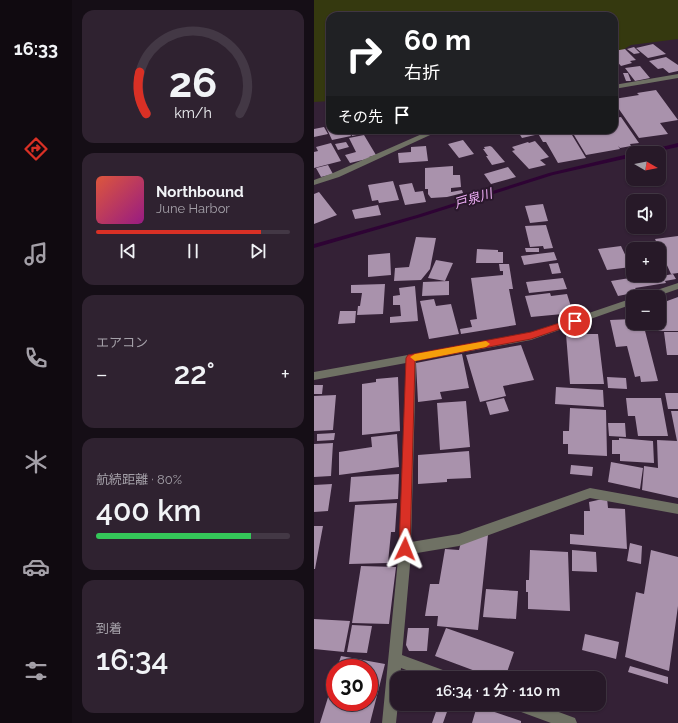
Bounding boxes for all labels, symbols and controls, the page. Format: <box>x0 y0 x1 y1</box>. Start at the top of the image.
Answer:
text: 60 m <box>404 24 471 57</box>
icon: right <box>338 28 390 80</box>
text: 16:33 <box>14 38 58 59</box>
text: 26 <box>169 58 217 107</box>
text: 右折 <box>404 62 440 83</box>
icon: arrive <box>391 104 413 126</box>
text: km/h <box>174 105 212 121</box>
text: その先 <box>338 108 383 126</box>
icon: directions <box>22 135 50 163</box>
north arrow <box>626 146 666 186</box>
map controls <box>626 146 666 330</box>
text: Northbound <box>156 183 244 201</box>
water label: 戸泉川 <box>452 185 496 211</box>
button: sound <box>626 194 666 234</box>
text: June Harbor <box>156 201 230 216</box>
icon: music <box>22 240 50 268</box>
icon: previous <box>117 240 139 262</box>
icon: pause <box>182 240 204 262</box>
icon: next <box>247 240 269 262</box>
button: + <box>626 242 666 282</box>
button: − <box>626 290 666 330</box>
pin <box>558 304 592 338</box>
icon: arrive <box>564 310 586 332</box>
text: エアコン <box>96 335 148 350</box>
icon: phone <box>22 344 50 372</box>
text: 22° <box>174 356 215 391</box>
text: − <box>96 361 108 387</box>
text: + <box>281 361 290 387</box>
icon: climate <box>22 448 50 476</box>
text: 航続距離 · 80% <box>96 472 182 487</box>
text: 400 km <box>96 493 201 528</box>
position arrow <box>384 528 426 570</box>
icon: car <box>22 553 50 581</box>
text: 到着 <box>96 621 122 636</box>
text: 16:34 <box>96 642 168 677</box>
icon: filters <box>22 657 50 685</box>
speed limit sign: 30 <box>326 659 378 711</box>
text: 16:34 · 1 分 · 110 m <box>436 682 560 700</box>

